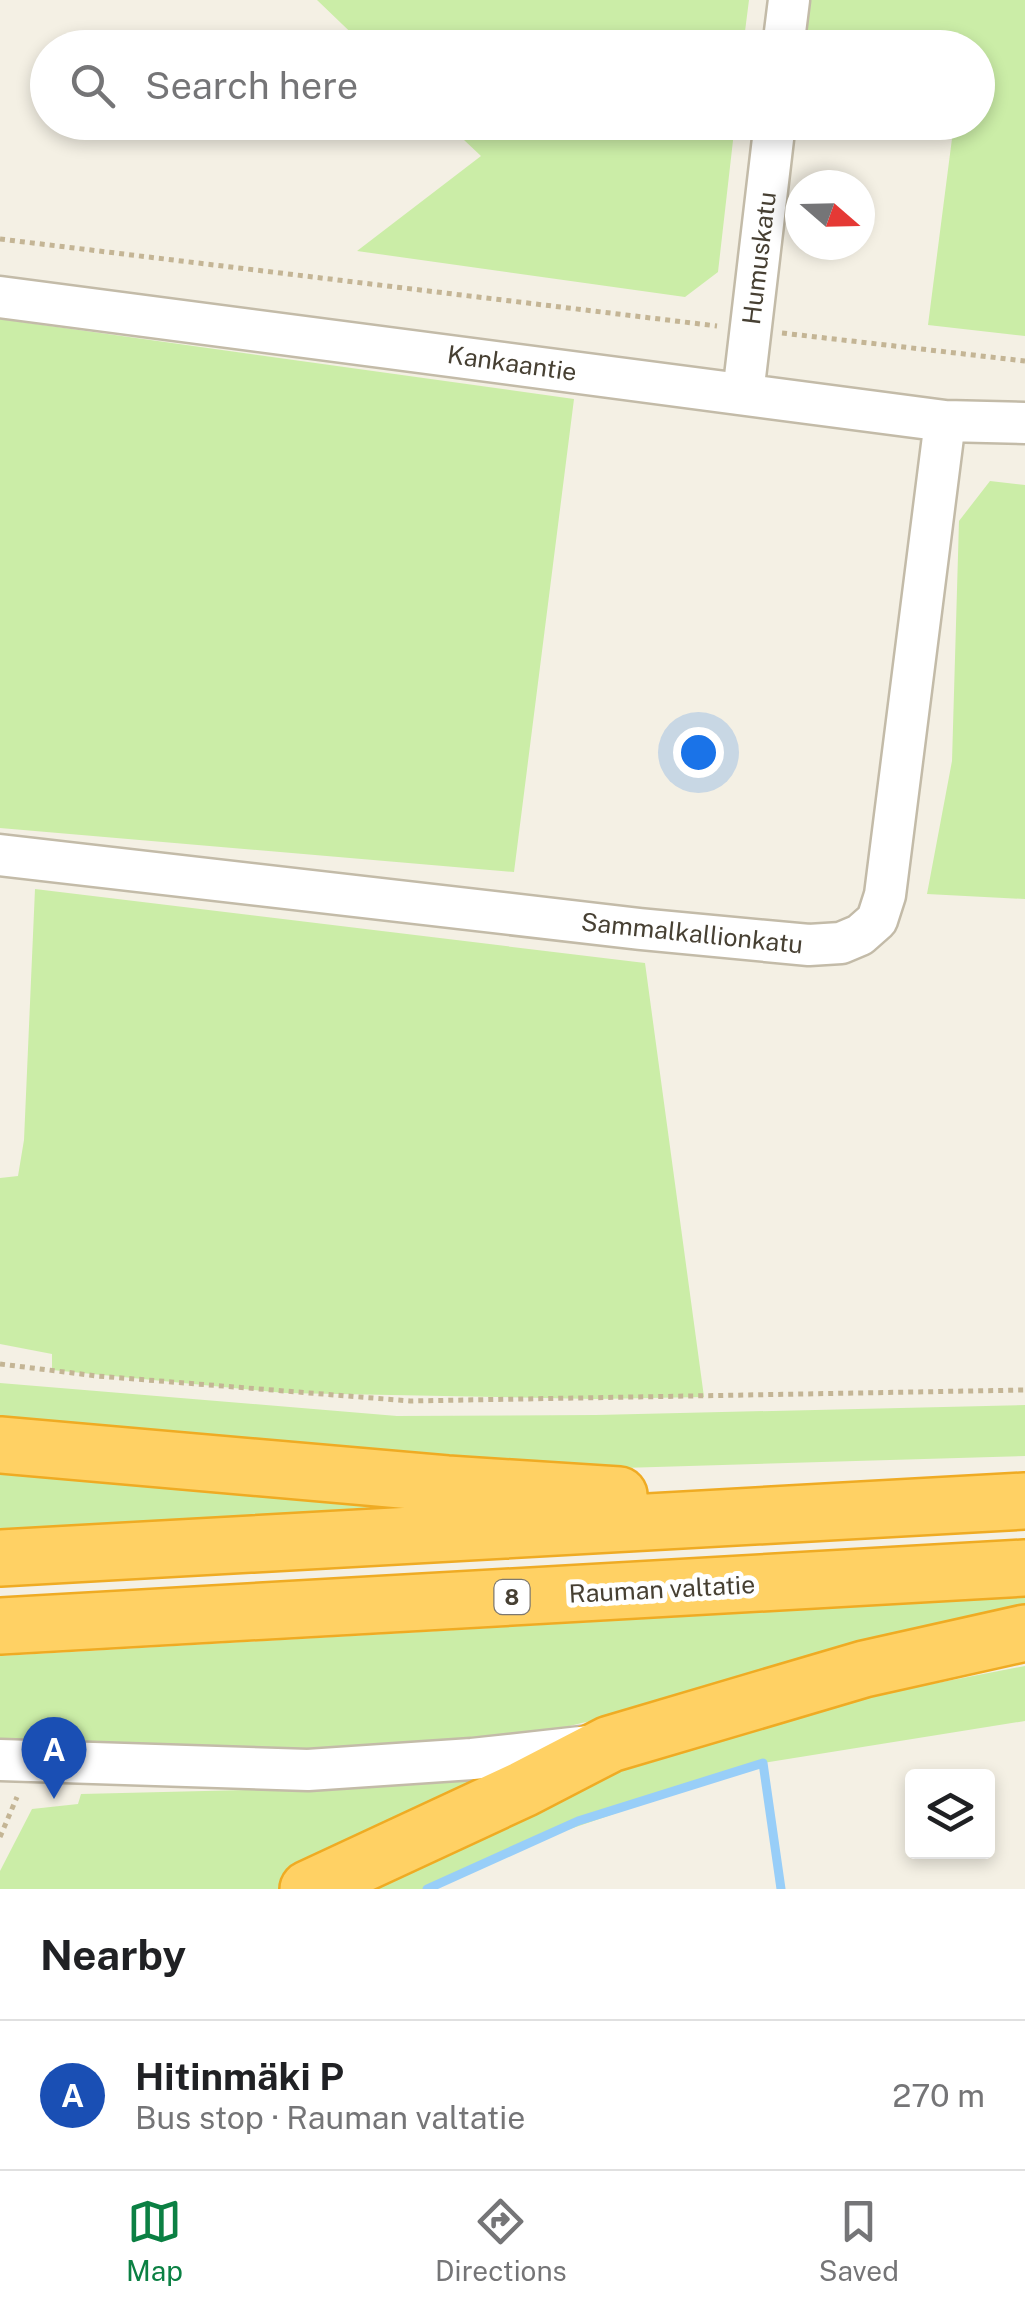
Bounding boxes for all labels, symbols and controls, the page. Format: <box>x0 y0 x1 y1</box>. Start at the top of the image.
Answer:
search box <box>30 30 995 140</box>
icon: search <box>65 58 120 113</box>
text: Search here <box>145 63 358 108</box>
north arrow <box>785 170 875 260</box>
street label: Humuskatu <box>736 190 782 326</box>
street label: Kankaantie <box>445 339 579 387</box>
your location <box>673 727 724 778</box>
street label: Sammalkallionkatu <box>580 906 804 960</box>
street label: Rauman valtatie <box>568 1569 756 1609</box>
road number: 8 <box>494 1580 530 1614</box>
pin: A <box>22 1716 86 1799</box>
map controls <box>905 1769 995 1859</box>
button: layers <box>905 1769 995 1859</box>
text: Nearby <box>40 1930 186 1979</box>
text: Hitinmäki P <box>135 2054 344 2099</box>
text: A <box>61 2077 84 2114</box>
text: 270 m <box>892 2077 985 2114</box>
text: Bus stop · Rauman valtatie <box>135 2099 525 2136</box>
tab: Map <box>126 2194 183 2287</box>
tab: Directions <box>435 2194 567 2287</box>
tab: Saved <box>819 2194 899 2287</box>

